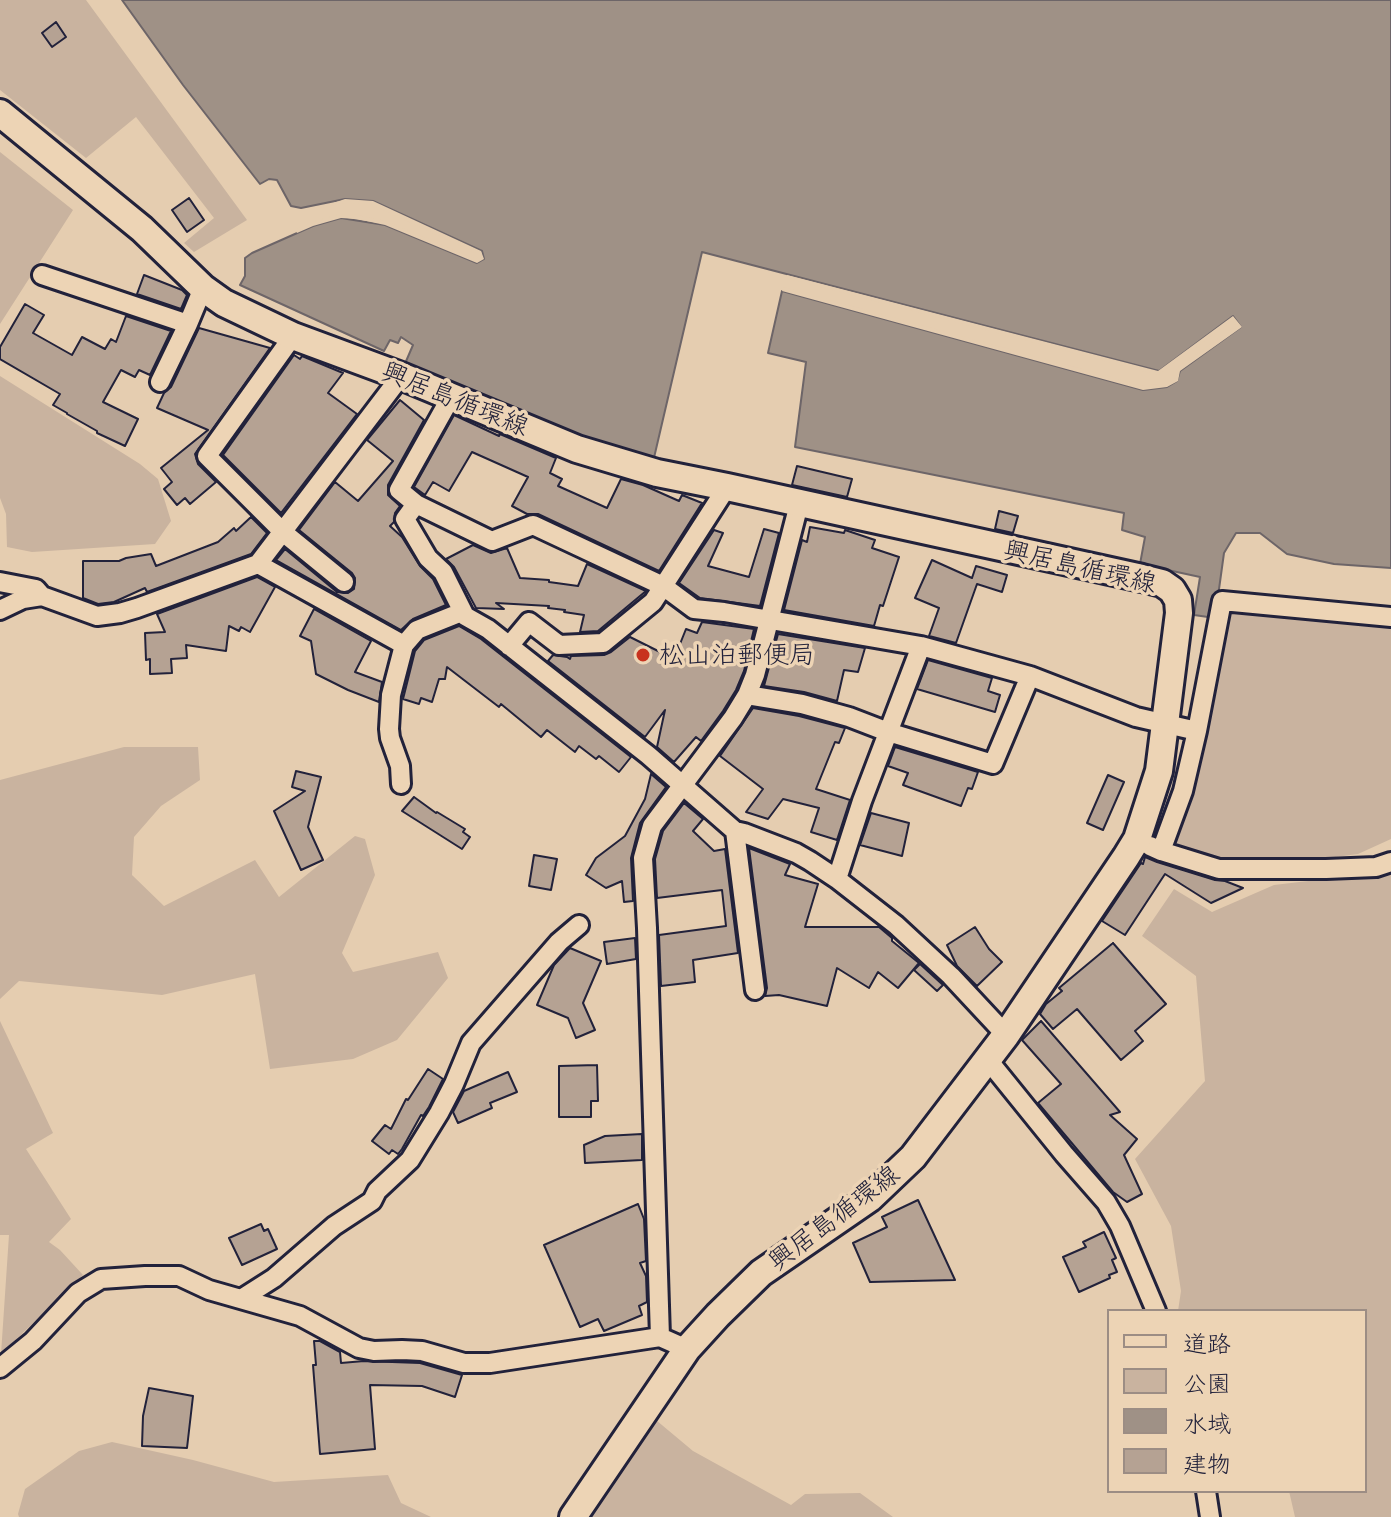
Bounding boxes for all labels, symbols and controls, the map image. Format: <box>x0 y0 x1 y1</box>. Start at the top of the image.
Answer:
street label: 興居島循環線 <box>377 355 533 443</box>
street label: 興居島循環線 <box>1000 534 1160 600</box>
place label: 松山泊郵便局 <box>659 639 815 671</box>
marker: 松山泊郵便局 <box>634 646 652 664</box>
street label: 興居島循環線 <box>762 1159 906 1277</box>
legend <box>1107 1309 1367 1493</box>
text: 道路 <box>1183 1327 1231 1358</box>
text: 公園 <box>1183 1367 1231 1398</box>
text: 水域 <box>1183 1407 1231 1438</box>
text: 建物 <box>1183 1447 1231 1478</box>

